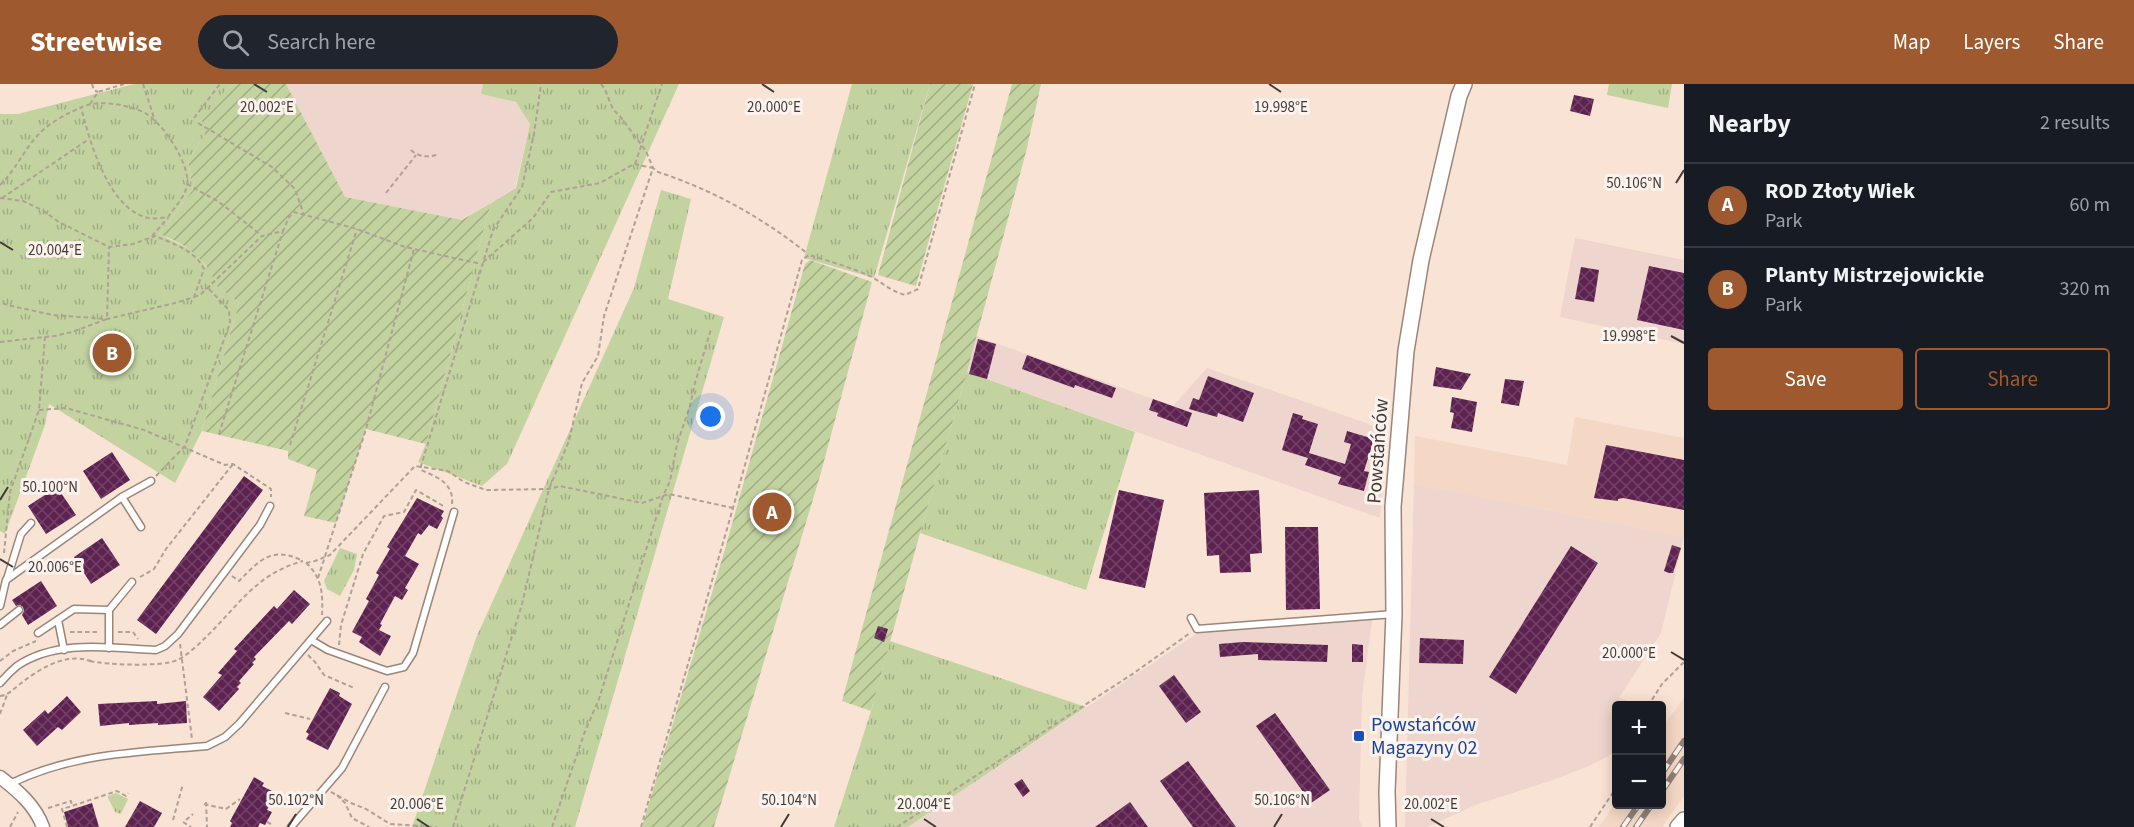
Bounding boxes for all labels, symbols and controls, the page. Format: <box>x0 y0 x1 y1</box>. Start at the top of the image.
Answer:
search box <box>198 15 618 69</box>
text: Streetwise <box>30 22 162 62</box>
icon: search <box>219 26 252 59</box>
text: Search here <box>267 26 376 58</box>
text: Map <box>1893 27 1930 57</box>
text: Layers <box>1963 27 2020 57</box>
text: Share <box>2053 27 2104 57</box>
text: 20.002°E <box>240 97 294 118</box>
text: 20.000°E <box>747 97 801 118</box>
text: 19.998°E <box>1254 97 1308 118</box>
text: Nearby <box>1708 105 1791 142</box>
text: 2 results <box>2040 109 2110 137</box>
text: 50.106°N <box>1606 173 1662 194</box>
text: ROD Złoty Wiek <box>1765 175 1915 207</box>
text: A <box>1722 191 1733 219</box>
text: 60 m <box>2070 191 2110 219</box>
text: Park <box>1765 207 1802 235</box>
text: 20.004°E <box>28 240 82 261</box>
text: Planty Mistrzejowickie <box>1765 259 1984 291</box>
text: B <box>1721 275 1734 303</box>
text: 320 m <box>2060 275 2110 303</box>
text: Park <box>1765 291 1802 319</box>
text: 19.998°E <box>1602 326 1656 347</box>
pin: B <box>92 330 132 376</box>
button: Save <box>1708 348 1903 410</box>
button: Share <box>1915 348 2110 410</box>
street label: Powstańców <box>1360 398 1396 505</box>
your location <box>696 402 725 431</box>
text: 50.100°N <box>22 477 78 498</box>
pin: A <box>752 490 792 534</box>
text: 20.006°E <box>28 557 82 578</box>
text: 20.000°E <box>1602 643 1656 664</box>
map controls <box>1612 701 1666 809</box>
button: + <box>1612 701 1666 755</box>
place label: Powstańców Magazyny 02 <box>1371 711 1477 762</box>
marker: Powstańców Magazyny 02 <box>1352 729 1366 743</box>
button: − <box>1612 755 1666 809</box>
text: 50.102°N <box>268 790 324 811</box>
text: 50.104°N <box>761 790 817 811</box>
text: 50.106°N <box>1254 790 1310 811</box>
text: 20.006°E <box>390 794 444 815</box>
text: 20.004°E <box>897 794 951 815</box>
text: 20.002°E <box>1404 794 1458 815</box>

